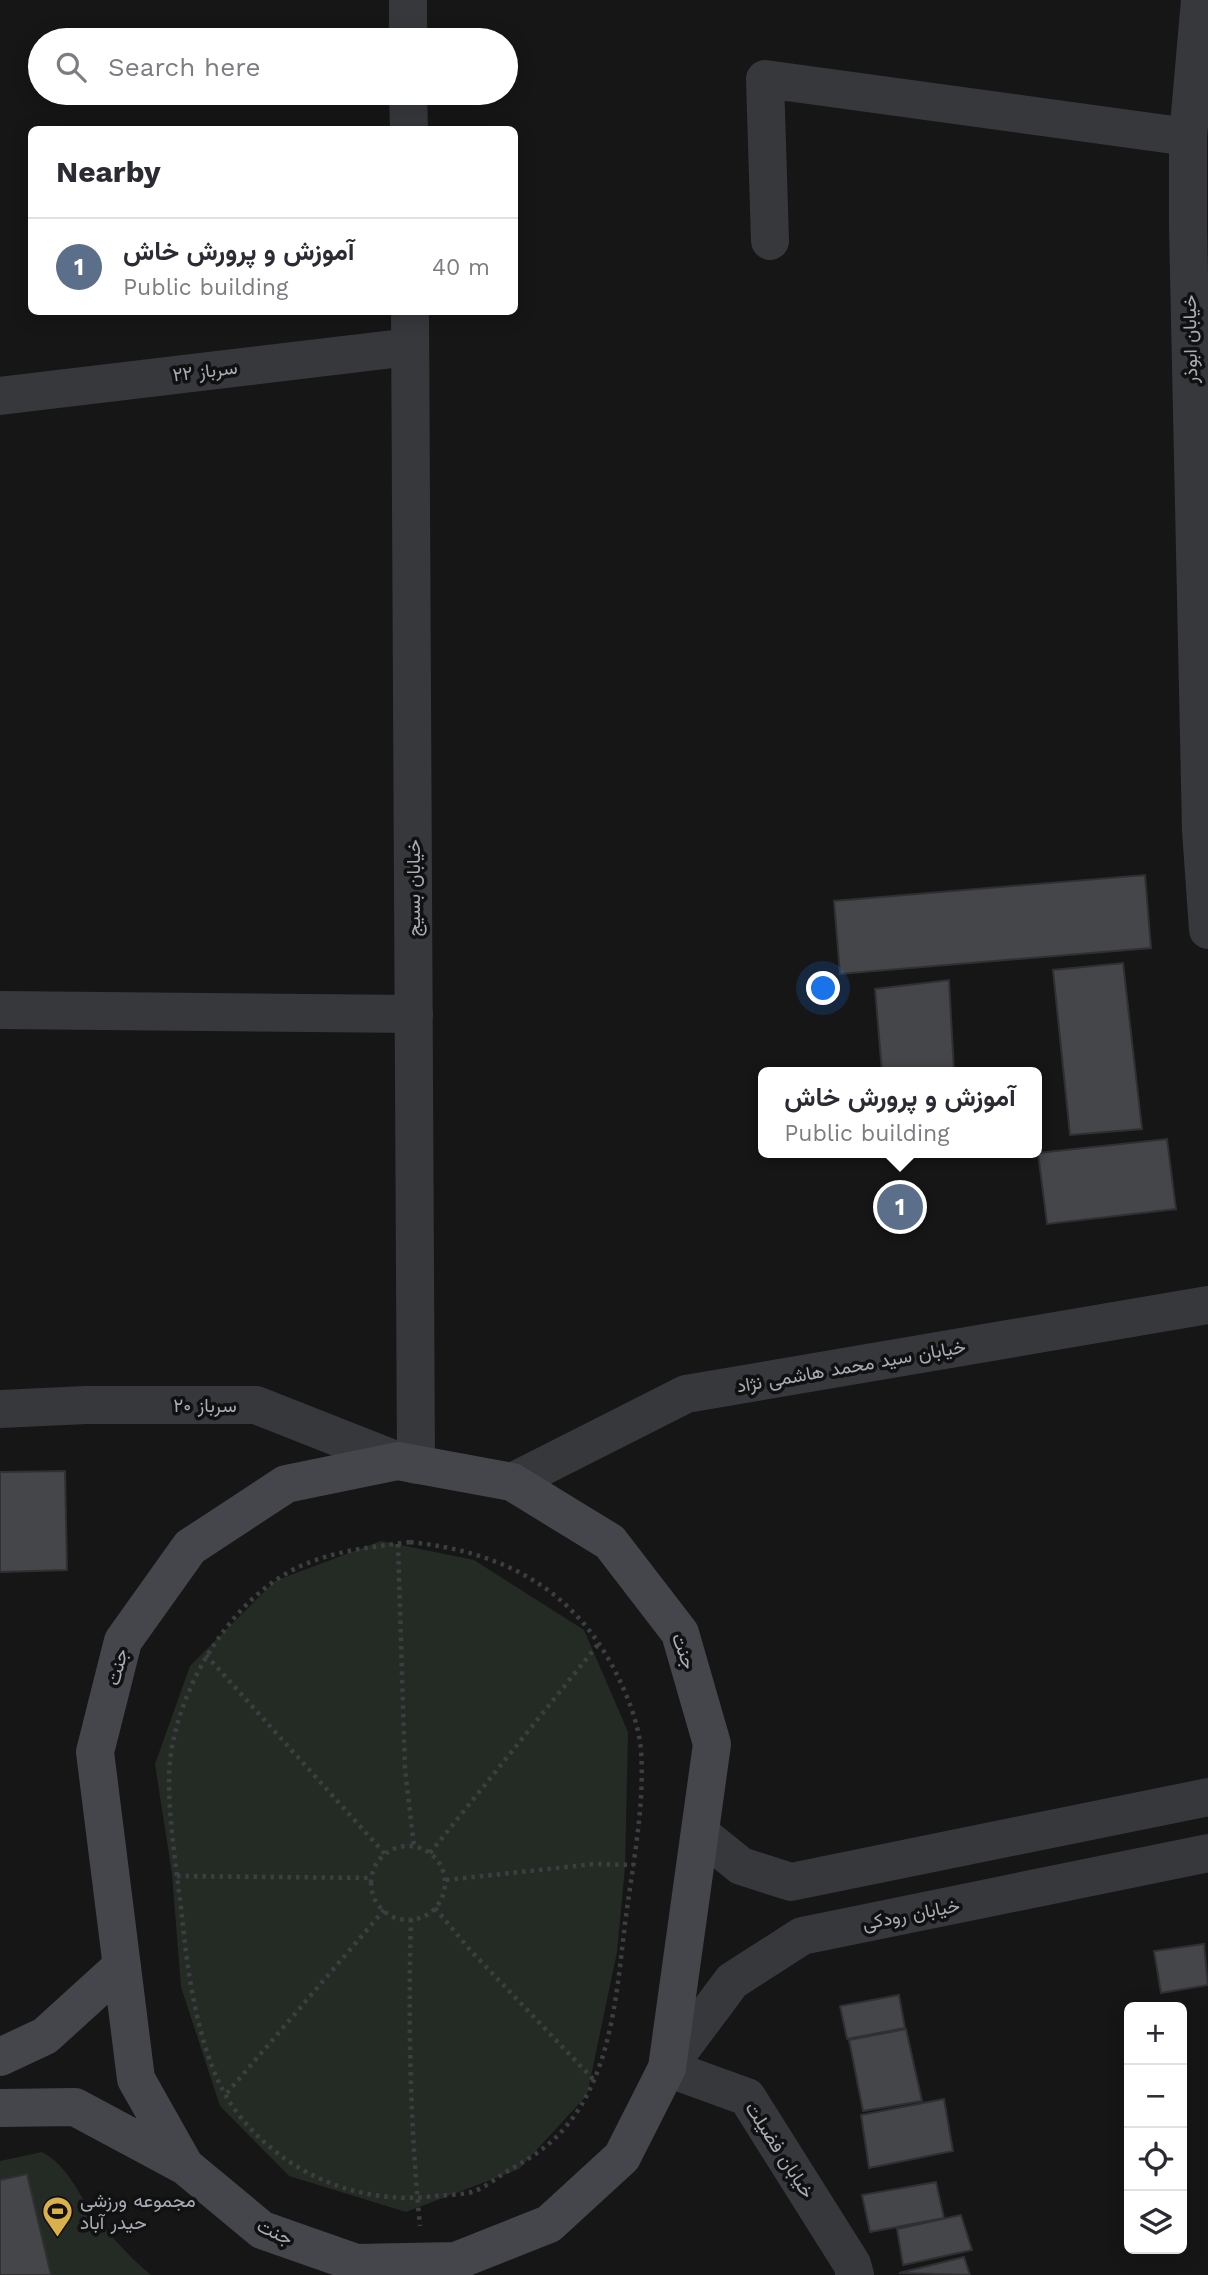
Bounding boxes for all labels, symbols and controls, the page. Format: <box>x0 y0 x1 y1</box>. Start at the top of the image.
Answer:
search box <box>28 28 518 105</box>
icon: search <box>52 48 90 86</box>
text: Search here <box>108 52 260 82</box>
text: Nearby <box>56 154 161 189</box>
text: آموزش و پرورش خاش <box>123 236 355 266</box>
text: 1 <box>74 254 84 281</box>
text: 40 m <box>432 254 490 281</box>
text: Public building <box>123 274 288 301</box>
street label: خیابان ابوذر <box>1178 295 1202 384</box>
street label: سرباز ۲۲ <box>171 356 239 386</box>
street label: خیابان بسیج <box>402 839 427 937</box>
your location <box>806 971 840 1005</box>
popup <box>758 1067 1042 1158</box>
text: آموزش و پرورش خاش <box>784 1082 1016 1112</box>
text: Public building <box>784 1120 950 1147</box>
pin: 1 <box>877 1181 923 1233</box>
street label: خیابان سید محمد هاشمی نژاد <box>735 1335 967 1397</box>
street label: سرباز ۲۰ <box>173 1394 237 1417</box>
street label: جنت <box>667 1630 701 1672</box>
street label: جنت <box>101 1646 133 1688</box>
street label: خیابان رودکی <box>860 1893 962 1935</box>
map controls <box>1124 2002 1187 2254</box>
button: + <box>1124 2002 1187 2065</box>
button: − <box>1124 2065 1187 2128</box>
street label: خیابان فضیلت <box>740 2098 820 2202</box>
button: locate <box>1124 2128 1187 2191</box>
place label: مجموعه ورزشی حیدر آباد <box>80 2189 196 2234</box>
button: layers <box>1124 2191 1187 2254</box>
sports icon: مجموعه ورزشی حیدر آباد <box>40 2194 74 2238</box>
street label: جنت <box>253 2214 297 2250</box>

